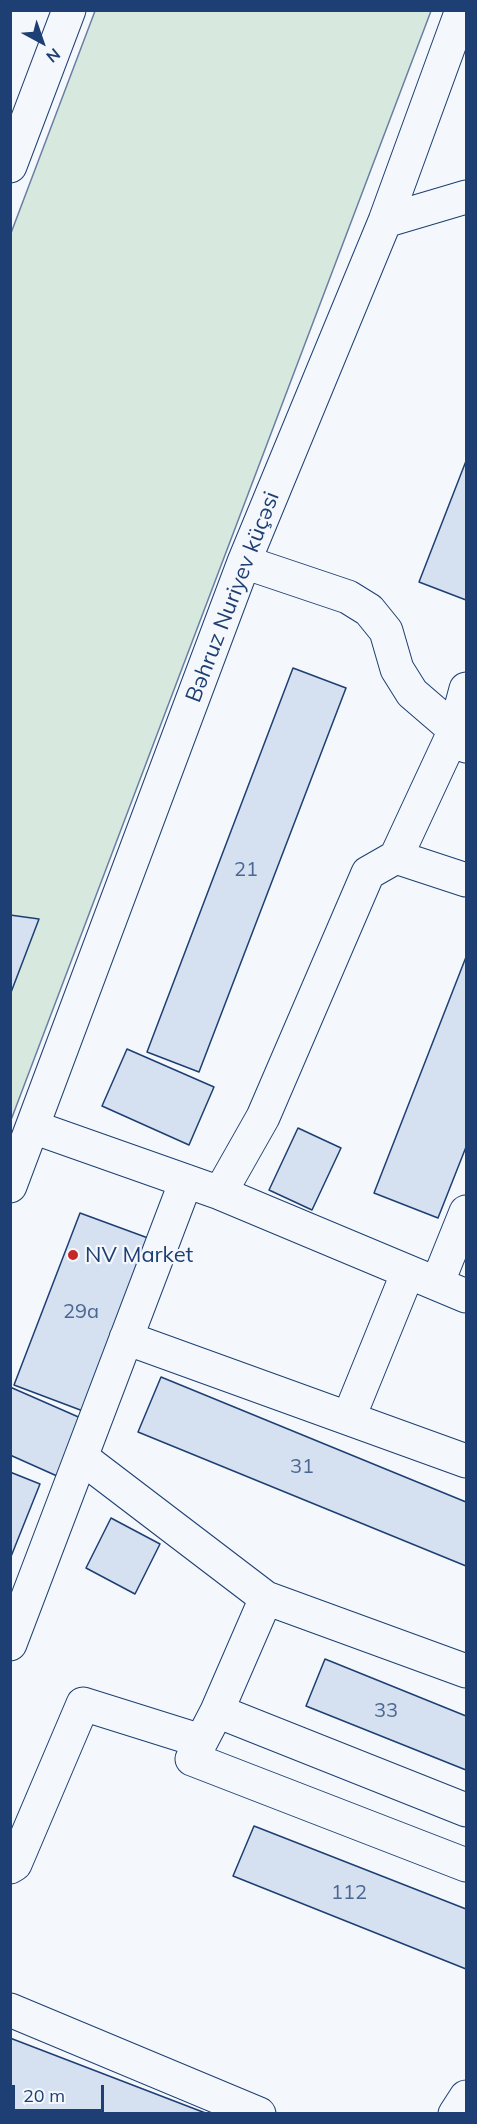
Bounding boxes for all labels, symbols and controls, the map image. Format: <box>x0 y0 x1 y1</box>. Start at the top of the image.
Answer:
north arrow <box>12 12 72 72</box>
text: N <box>43 44 65 67</box>
street label: Bəhruz Nuriyev küçəsi <box>181 488 285 706</box>
house number: 21 <box>234 858 258 882</box>
place label: NV Market <box>85 1242 193 1268</box>
marker: NV Market <box>66 1248 80 1262</box>
house number: 29a <box>63 1300 99 1324</box>
house number: 31 <box>290 1455 314 1479</box>
house number: 33 <box>374 1699 398 1723</box>
house number: 112 <box>331 1881 367 1905</box>
scale bar <box>15 2073 106 2111</box>
text: 20 m <box>23 2084 65 2107</box>

